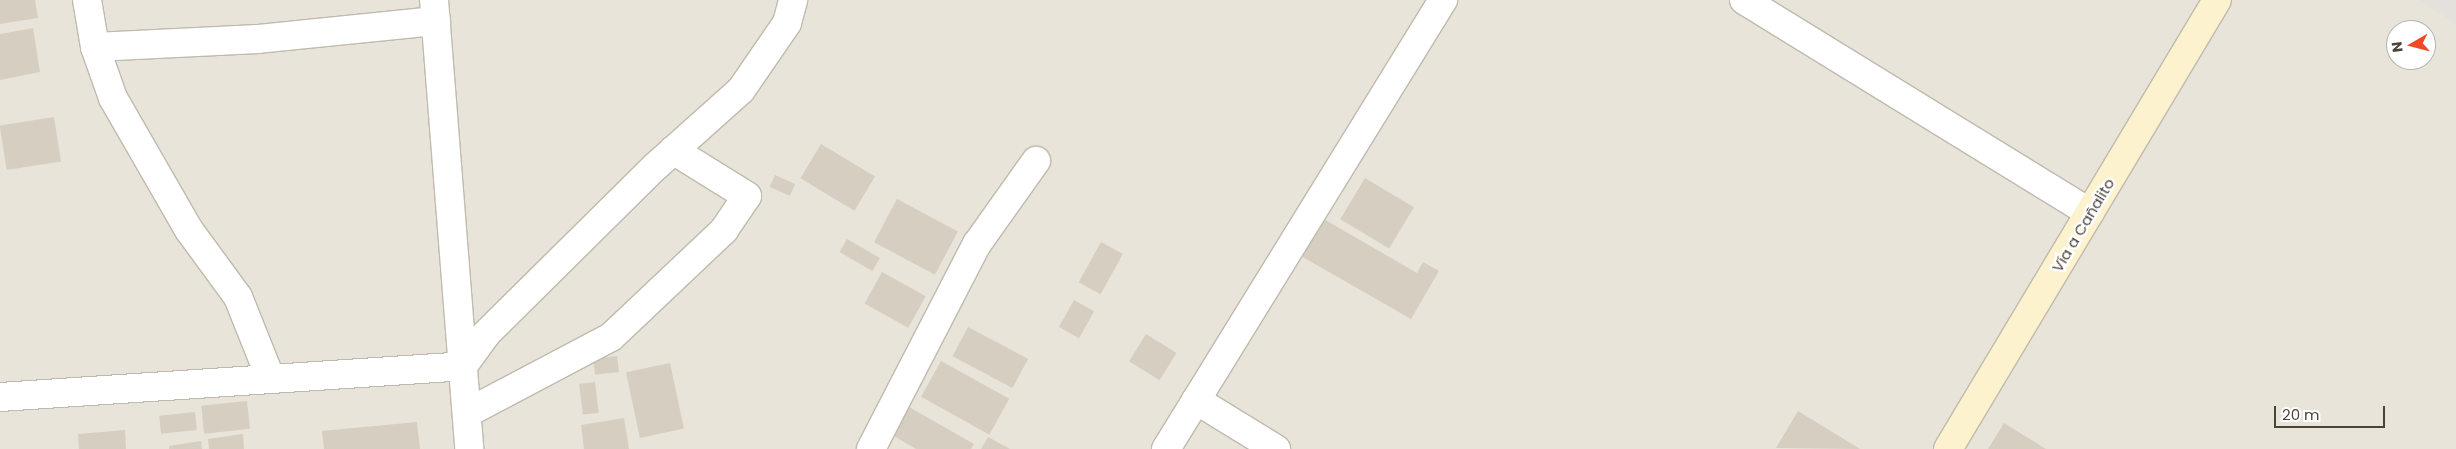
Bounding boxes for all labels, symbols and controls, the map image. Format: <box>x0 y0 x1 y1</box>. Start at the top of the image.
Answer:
north arrow <box>2386 20 2436 70</box>
text: N <box>2387 40 2408 54</box>
street label: Vía a Cañalito <box>2048 175 2118 275</box>
scale bar <box>2276 396 2387 428</box>
text: 20 m <box>2282 404 2320 425</box>

